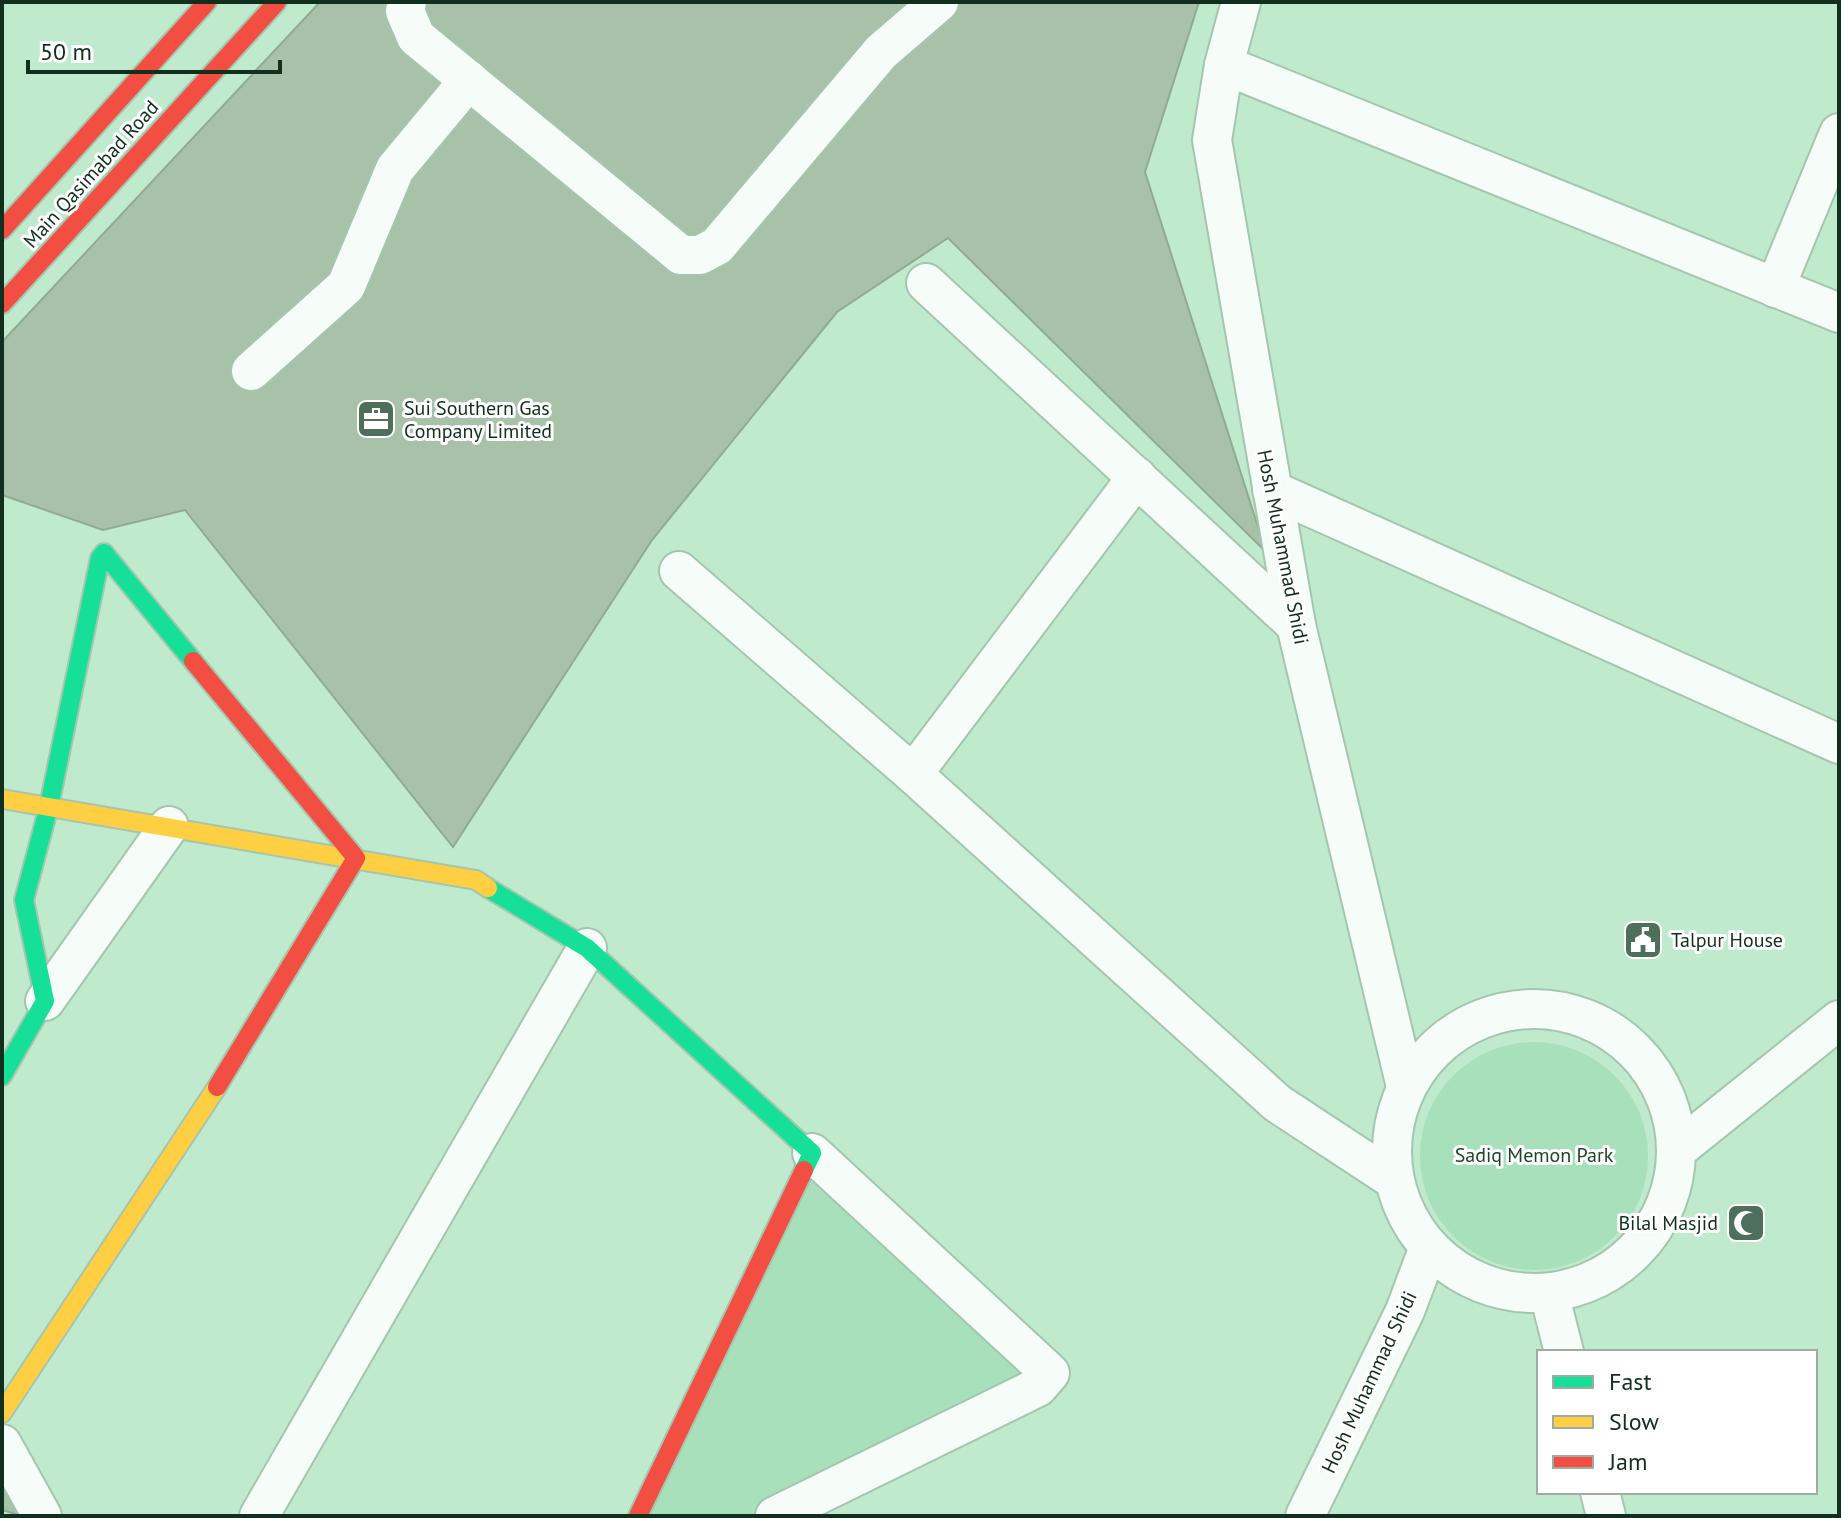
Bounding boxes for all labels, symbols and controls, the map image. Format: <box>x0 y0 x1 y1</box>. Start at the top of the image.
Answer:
scale bar <box>28 24 280 74</box>
text: 50 m <box>40 36 92 67</box>
street label: Main Qasimabad Road <box>18 95 164 253</box>
place label: Sui Southern Gas Company Limited <box>404 395 552 444</box>
office icon: Sui Southern Gas Company Limited <box>355 398 397 440</box>
street label: Hosh Muhammad Shidi <box>1251 447 1315 647</box>
public building icon: Talpur House <box>1622 919 1664 961</box>
place label: Talpur House <box>1671 927 1783 953</box>
park label: Sadiq Memon Park <box>1455 1142 1614 1168</box>
mosque icon: Bilal Masjid <box>1725 1202 1767 1244</box>
place label: Bilal Masjid <box>1618 1210 1718 1236</box>
street label: Hosh Muhammad Shidi <box>1315 1287 1423 1477</box>
legend <box>1537 1350 1817 1494</box>
text: Fast <box>1609 1366 1652 1397</box>
text: Slow <box>1609 1406 1659 1437</box>
text: Jam <box>1608 1446 1647 1477</box>

